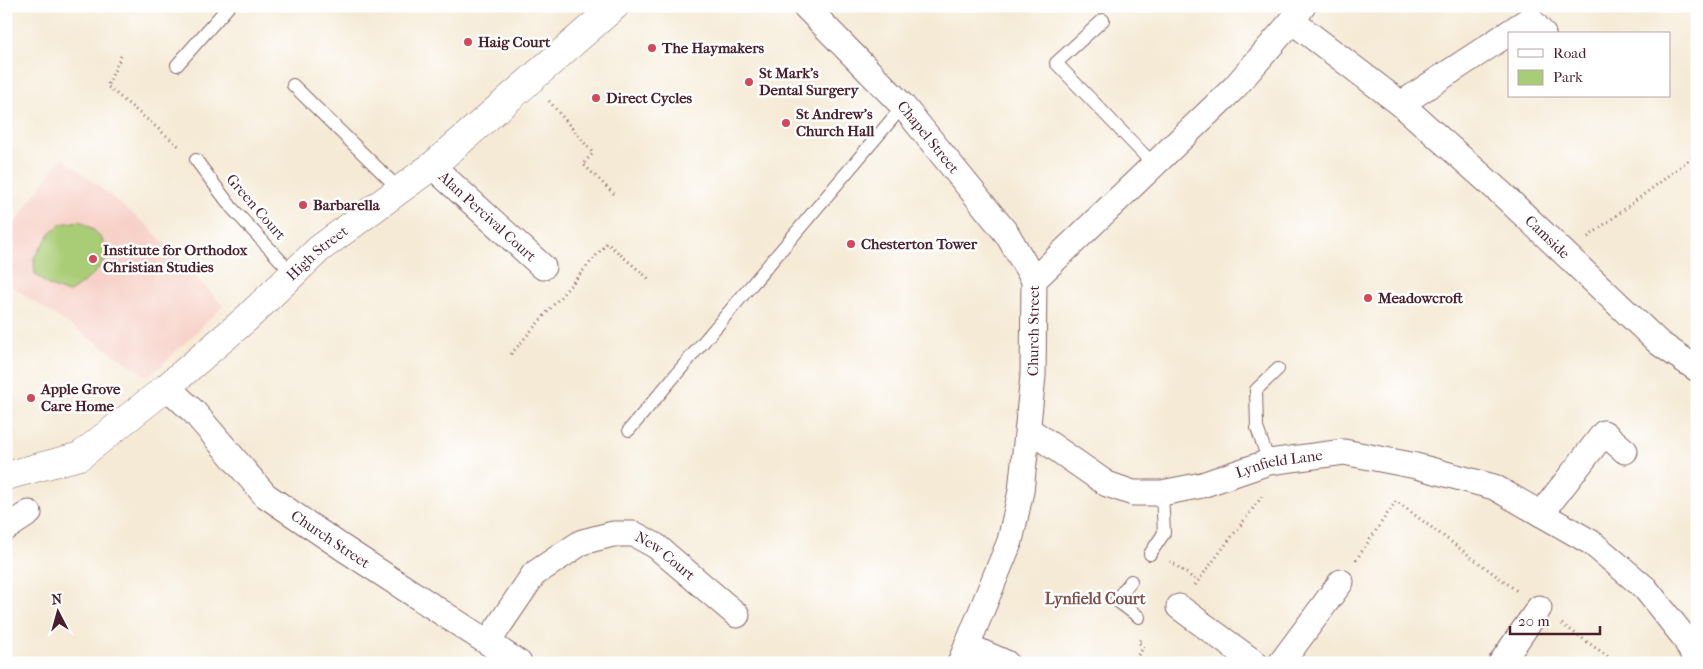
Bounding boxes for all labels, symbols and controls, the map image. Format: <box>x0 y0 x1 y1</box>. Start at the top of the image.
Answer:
legend <box>1508 32 1670 98</box>
place label: Haig Court <box>478 33 551 51</box>
marker: Haig Court <box>462 36 474 48</box>
place label: The Haymakers <box>661 39 765 57</box>
marker: The Haymakers <box>646 42 658 54</box>
text: Road <box>1553 44 1587 62</box>
place label: St Mark's Dental Surgery <box>759 64 859 99</box>
text: Park <box>1553 68 1583 86</box>
marker: St Mark's Dental Surgery <box>743 76 755 88</box>
place label: Direct Cycles <box>606 89 693 107</box>
marker: Direct Cycles <box>590 92 602 104</box>
street label: Chapel Street <box>893 97 963 177</box>
place label: St Andrew's Church Hall <box>796 105 875 140</box>
marker: St Andrew's Church Hall <box>780 117 792 129</box>
street label: Alan Percival Court <box>434 167 540 266</box>
street label: Green Court <box>222 170 290 244</box>
place label: Barbarella <box>313 196 381 214</box>
marker: Barbarella <box>297 199 309 211</box>
street label: Camside <box>1521 212 1574 263</box>
street label: High Street <box>283 221 352 284</box>
place label: Chesterton Tower <box>861 235 978 253</box>
marker: Chesterton Tower <box>845 238 857 250</box>
place label: Institute for Orthodox Christian Studies <box>103 241 247 276</box>
marker: Institute for Orthodox Christian Studies <box>87 253 99 265</box>
street label: Church Street <box>1024 284 1043 376</box>
place label: Meadowcroft <box>1377 289 1464 307</box>
marker: Meadowcroft <box>1362 292 1374 304</box>
place label: Apple Grove Care Home <box>40 380 121 415</box>
marker: Apple Grove Care Home <box>25 392 37 404</box>
street label: Lynfield Lane <box>1233 446 1324 482</box>
street label: Church Street <box>288 506 374 572</box>
street label: New Court <box>632 527 699 585</box>
north arrow <box>32 586 82 636</box>
district label: Lynfield Court <box>1045 589 1146 609</box>
text: N <box>51 591 63 609</box>
scale bar <box>1510 604 1600 636</box>
text: 20 m <box>1518 612 1550 630</box>

